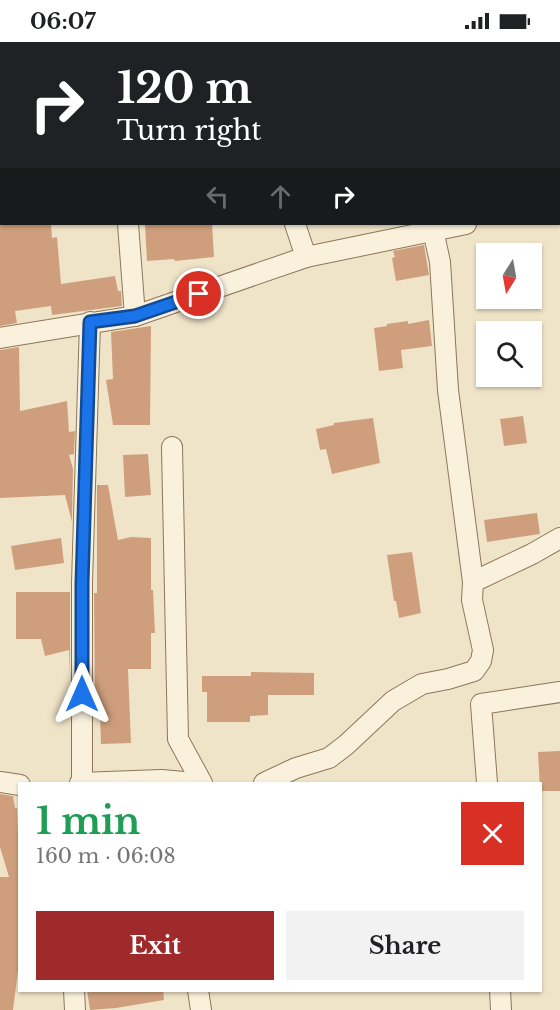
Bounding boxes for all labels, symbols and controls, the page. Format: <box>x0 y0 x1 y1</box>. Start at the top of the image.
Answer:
text: 06:07 <box>30 8 96 35</box>
text: 120 m <box>117 62 252 114</box>
icon: right <box>18 66 96 144</box>
text: Turn right <box>117 114 261 147</box>
icon: left <box>201 180 234 213</box>
icon: ahead <box>264 180 297 213</box>
icon: right <box>327 180 360 213</box>
north arrow <box>476 243 542 309</box>
map controls <box>476 243 542 387</box>
pin <box>173 268 224 319</box>
icon: arrive <box>182 277 215 310</box>
button: search <box>476 321 542 387</box>
position arrow <box>50 662 114 726</box>
text: 1 min <box>36 799 140 844</box>
button: close <box>461 802 524 865</box>
text: 160 m · 06:08 <box>36 844 176 868</box>
button: Exit <box>36 911 274 980</box>
button: Share <box>286 911 524 980</box>

